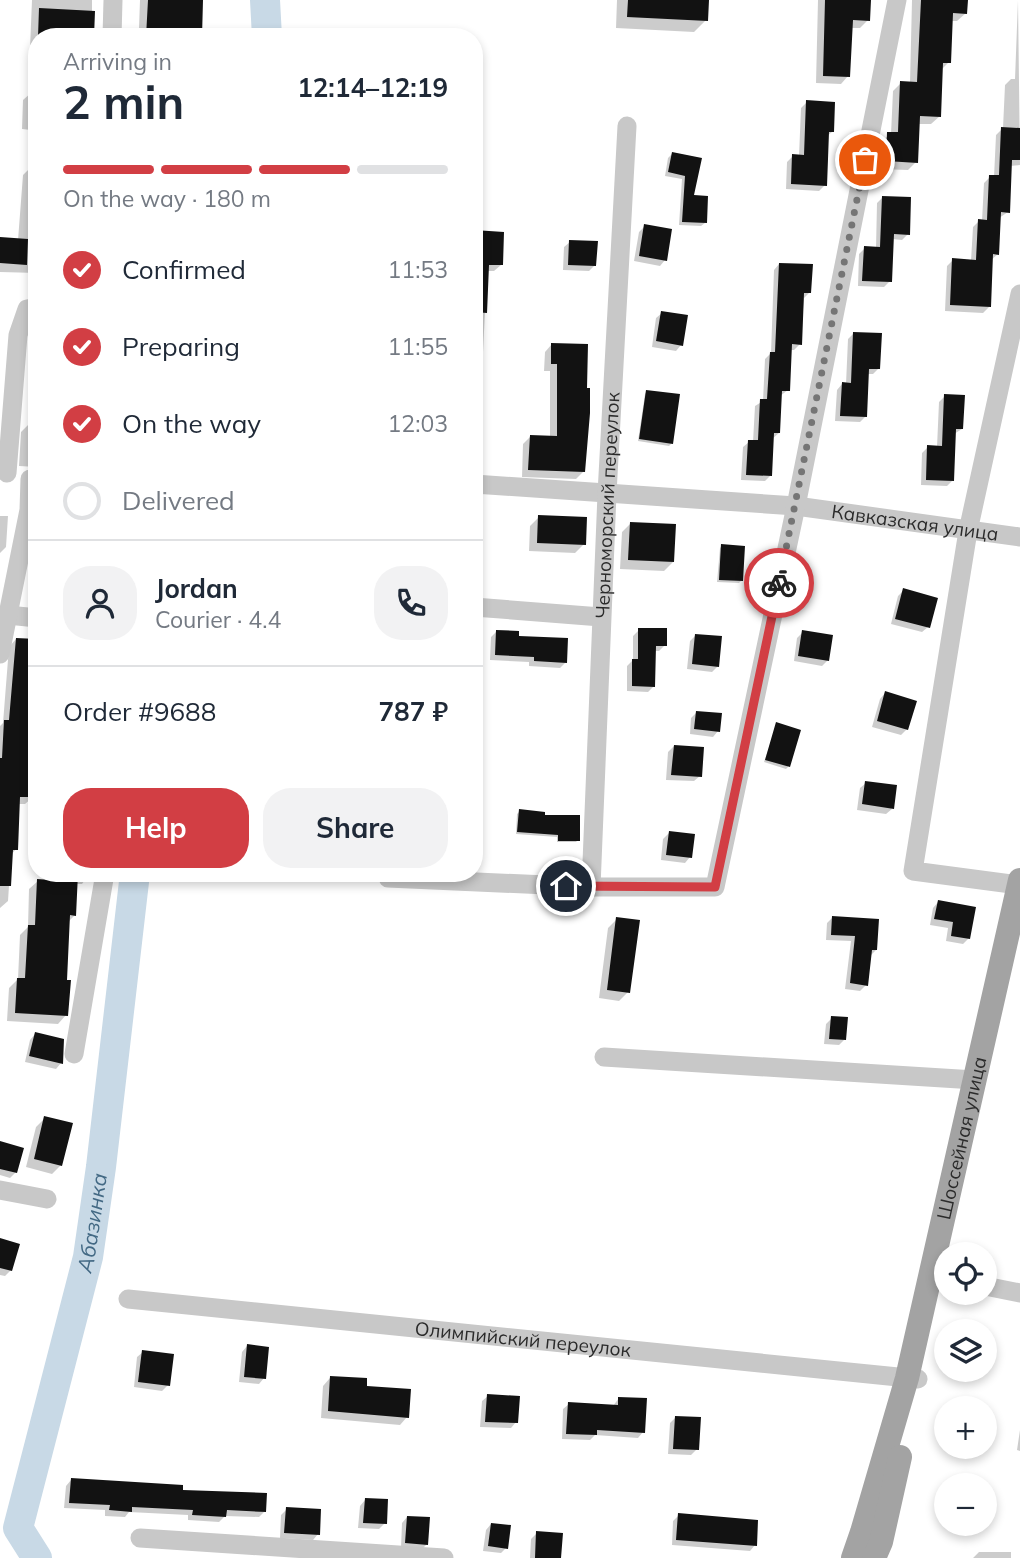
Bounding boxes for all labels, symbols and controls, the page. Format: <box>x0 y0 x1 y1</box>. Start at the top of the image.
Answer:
text: Arriving in <box>63 47 172 76</box>
text: 12:14–12:19 <box>297 71 448 104</box>
text: 2 min <box>63 73 184 131</box>
pin <box>835 130 895 190</box>
icon: bag <box>846 141 884 179</box>
text: On the way · 180 m <box>63 184 271 213</box>
icon: check <box>63 251 101 289</box>
text: Confirmed <box>122 253 246 286</box>
text: 11:53 <box>388 255 448 284</box>
icon: check <box>63 328 101 366</box>
text: Preparing <box>122 330 240 363</box>
text: 11:55 <box>388 332 448 361</box>
street label: Черноморский переулок <box>590 391 625 619</box>
icon: check <box>63 405 101 443</box>
text: On the way <box>122 407 261 440</box>
text: 12:03 <box>388 409 448 438</box>
text: Delivered <box>122 484 235 517</box>
street label: Кавказская улица <box>830 499 1000 546</box>
courier <box>744 548 814 618</box>
icon: bike <box>760 564 798 602</box>
button: person <box>63 566 137 640</box>
button: phone <box>374 566 448 640</box>
text: Jordan <box>155 572 238 605</box>
text: Courier · 4.4 <box>155 605 281 634</box>
text: Order #9688 <box>63 695 216 728</box>
text: 787 ₽ <box>378 695 448 728</box>
button: Help <box>63 788 249 868</box>
button: Share <box>263 788 448 868</box>
pin <box>536 856 596 916</box>
icon: home <box>547 867 585 905</box>
street label: Шоссейная улица <box>931 1054 992 1222</box>
water label: Абазинка <box>70 1171 112 1276</box>
map controls <box>934 1242 997 1536</box>
button: locate <box>934 1242 997 1305</box>
street label: Олимпийский переулок <box>414 1316 633 1362</box>
button: layers <box>934 1319 997 1382</box>
button: + <box>934 1396 997 1459</box>
button: − <box>934 1473 997 1536</box>

